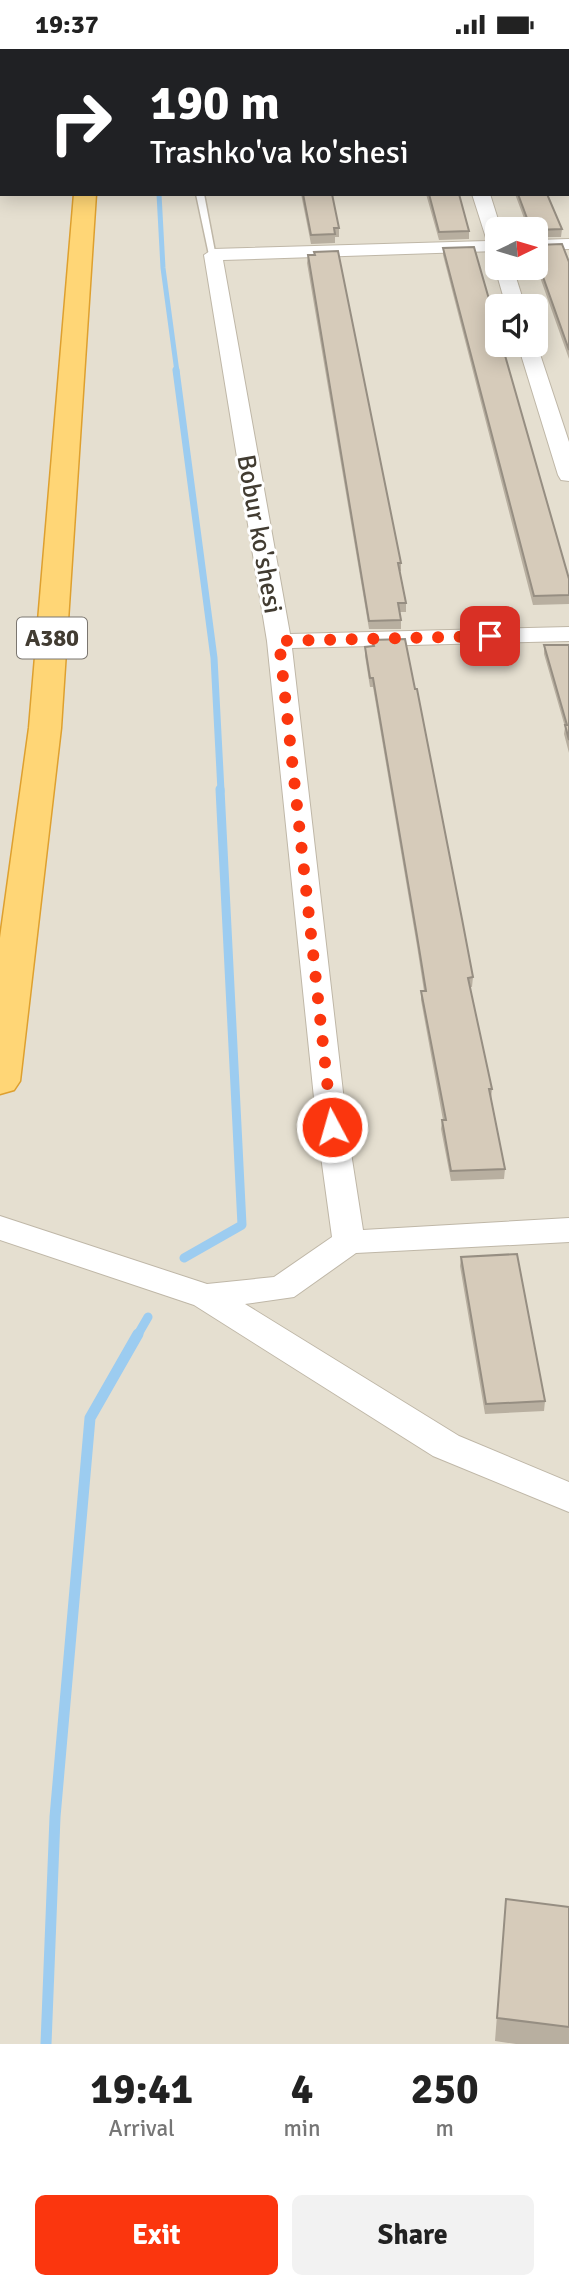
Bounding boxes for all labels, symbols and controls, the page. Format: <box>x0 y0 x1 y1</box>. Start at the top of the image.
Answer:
text: 19:37 <box>35 9 99 41</box>
text: 190 m <box>150 73 280 133</box>
icon: right <box>35 77 126 168</box>
text: Trashko'va ko'shesi <box>150 133 409 172</box>
north arrow <box>485 217 548 280</box>
map controls <box>485 217 548 357</box>
button: sound <box>485 294 548 357</box>
street label: Bobur ko'shesi <box>229 452 289 616</box>
pin <box>460 606 520 666</box>
road number: A380 <box>17 617 87 659</box>
icon: arrive <box>471 617 509 655</box>
position arrow <box>295 1090 369 1164</box>
text: 19:41 <box>90 2064 193 2115</box>
text: 4 <box>291 2064 313 2115</box>
text: 250 <box>411 2064 479 2115</box>
text: Arrival <box>109 2114 175 2143</box>
text: min <box>283 2114 321 2143</box>
text: m <box>436 2114 454 2143</box>
button: Exit <box>35 2195 278 2275</box>
button: Share <box>292 2195 534 2275</box>

